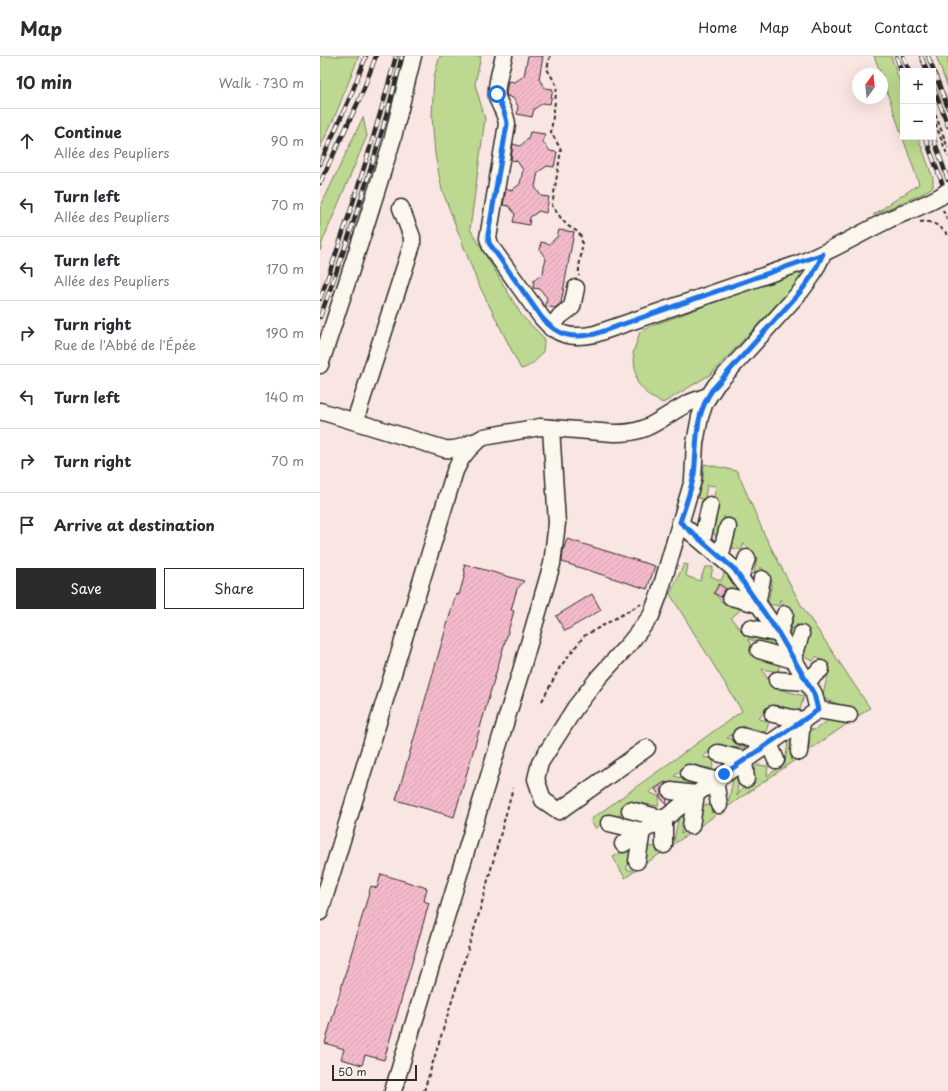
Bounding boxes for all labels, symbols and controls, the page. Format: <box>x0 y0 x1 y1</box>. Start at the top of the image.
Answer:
text: Map <box>20 14 62 42</box>
text: Home <box>698 17 737 38</box>
text: Map <box>759 17 789 38</box>
text: About <box>811 17 852 38</box>
text: Contact <box>874 17 928 38</box>
north arrow <box>852 68 888 104</box>
map controls <box>900 68 936 140</box>
button: + <box>900 68 936 104</box>
text: 10 min <box>16 69 72 95</box>
text: Walk · 730 m <box>219 73 304 92</box>
route start <box>488 85 506 103</box>
button: − <box>900 104 936 140</box>
text: Continue <box>54 120 122 143</box>
icon: ahead <box>16 130 38 152</box>
text: 90 m <box>271 131 304 150</box>
text: Allée des Peupliers <box>54 143 170 162</box>
text: Turn left <box>54 184 120 207</box>
icon: left <box>16 194 38 216</box>
text: 70 m <box>271 195 304 214</box>
text: Allée des Peupliers <box>54 207 170 226</box>
text: Turn left <box>54 248 120 271</box>
icon: left <box>16 258 38 280</box>
text: 170 m <box>266 259 304 278</box>
text: Allée des Peupliers <box>54 271 170 290</box>
text: Turn right <box>54 312 131 335</box>
icon: right <box>16 322 38 344</box>
text: 190 m <box>265 323 304 342</box>
text: Rue de l'Abbé de l'Épée <box>54 335 196 354</box>
text: Turn left <box>54 385 120 408</box>
icon: left <box>16 386 38 408</box>
text: 140 m <box>265 387 304 406</box>
text: Turn right <box>54 449 131 472</box>
icon: right <box>16 450 38 472</box>
text: 70 m <box>271 451 304 470</box>
text: Arrive at destination <box>54 513 215 536</box>
icon: arrive <box>16 514 38 536</box>
button: Save <box>16 568 156 609</box>
button: Share <box>164 568 304 609</box>
route end <box>715 765 733 783</box>
scale bar <box>332 1063 417 1082</box>
text: 50 m <box>338 1063 367 1080</box>

